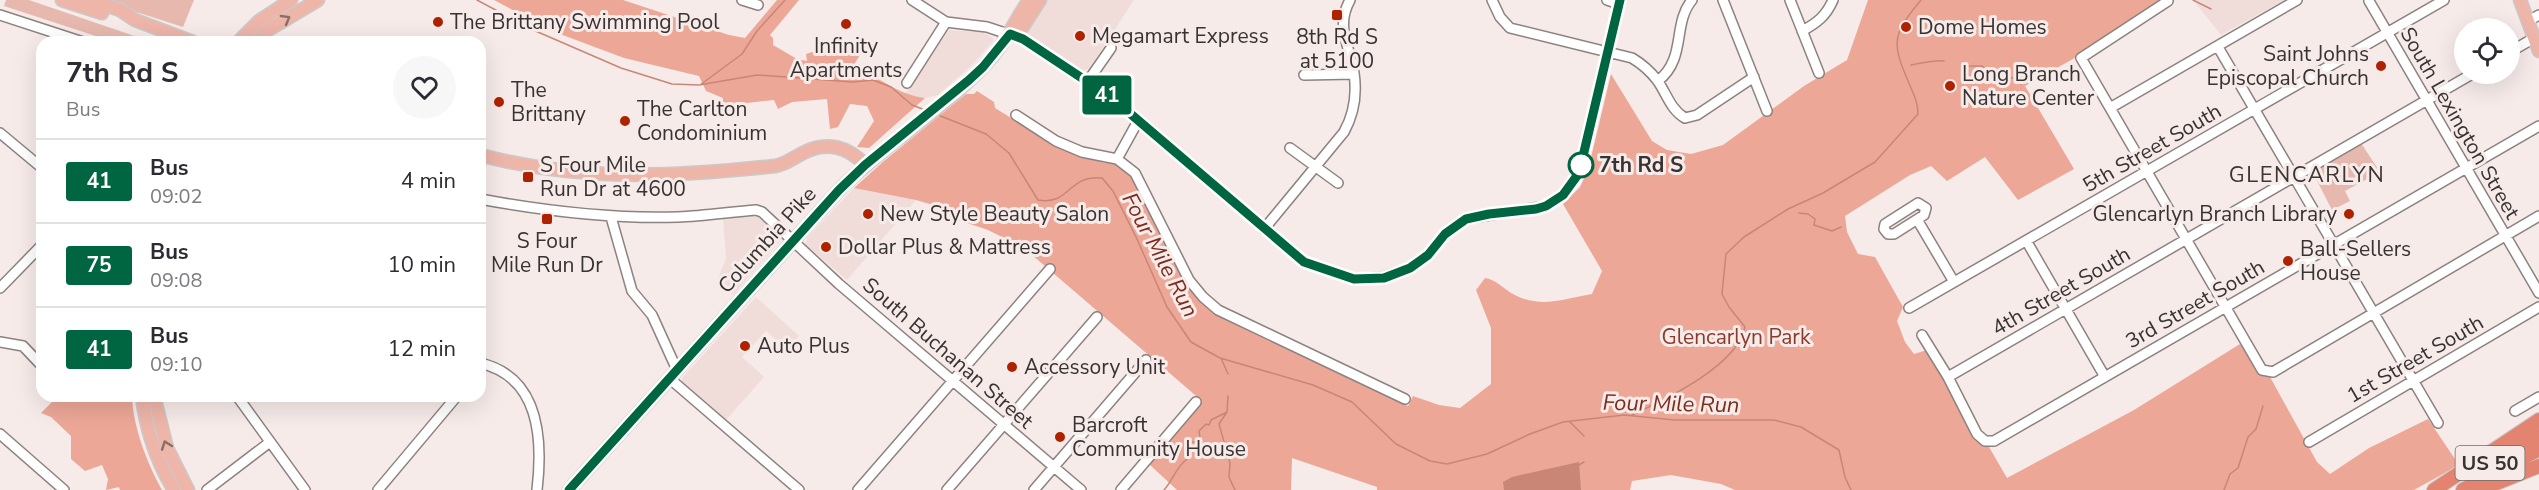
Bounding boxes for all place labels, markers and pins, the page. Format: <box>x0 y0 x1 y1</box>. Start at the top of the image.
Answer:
place label: The Brittany Swimming Pool <box>450 8 720 36</box>
marker: 8th Rd S at 5100 <box>1330 8 1344 22</box>
place label: Dome Homes <box>1918 13 2047 41</box>
marker: The Brittany Swimming Pool <box>431 15 445 29</box>
marker: Infinity Apartments <box>839 17 853 31</box>
marker: Dome Homes <box>1899 20 1913 34</box>
place label: Megamart Express <box>1092 22 1269 50</box>
place label: 8th Rd S at 5100 <box>1296 23 1378 75</box>
marker: Megamart Express <box>1073 29 1087 43</box>
place label: Infinity Apartments <box>790 32 902 84</box>
place label: Saint Johns Episcopal Church <box>2206 40 2369 92</box>
marker: Saint Johns Episcopal Church <box>2374 59 2388 73</box>
place label: Long Branch Nature Center <box>1962 60 2095 112</box>
place label: The Brittany <box>511 76 586 128</box>
marker: Long Branch Nature Center <box>1943 79 1957 93</box>
marker: The Brittany <box>492 95 506 109</box>
place label: The Carlton Condominium <box>637 95 767 147</box>
marker: The Carlton Condominium <box>618 114 632 128</box>
place label: S Four Mile Run Dr at 4600 <box>540 151 686 203</box>
place label: 7th Rd S <box>1599 151 1683 179</box>
marker: 7th Rd S <box>1568 152 1594 178</box>
marker: S Four Mile Run Dr at 4600 <box>521 170 535 184</box>
place label: New Style Beauty Salon <box>880 200 1109 228</box>
place label: Glencarlyn Branch Library <box>2092 200 2337 228</box>
marker: New Style Beauty Salon <box>861 207 875 221</box>
marker: Glencarlyn Branch Library <box>2342 207 2356 221</box>
marker: S Four Mile Run Dr <box>540 212 554 226</box>
place label: S Four Mile Run Dr <box>491 227 603 279</box>
place label: Dollar Plus & Mattress <box>838 233 1051 261</box>
place label: Ball-Sellers House <box>2300 235 2411 287</box>
marker: Dollar Plus & Mattress <box>819 240 833 254</box>
marker: Ball-Sellers House <box>2281 254 2295 268</box>
place label: Auto Plus <box>757 332 850 360</box>
marker: Auto Plus <box>738 339 752 353</box>
place label: Accessory Unit <box>1024 353 1166 381</box>
marker: Accessory Unit <box>1005 360 1019 374</box>
place label: Barcroft Community House <box>1072 411 1246 463</box>
marker: Barcroft Community House <box>1053 430 1067 444</box>

